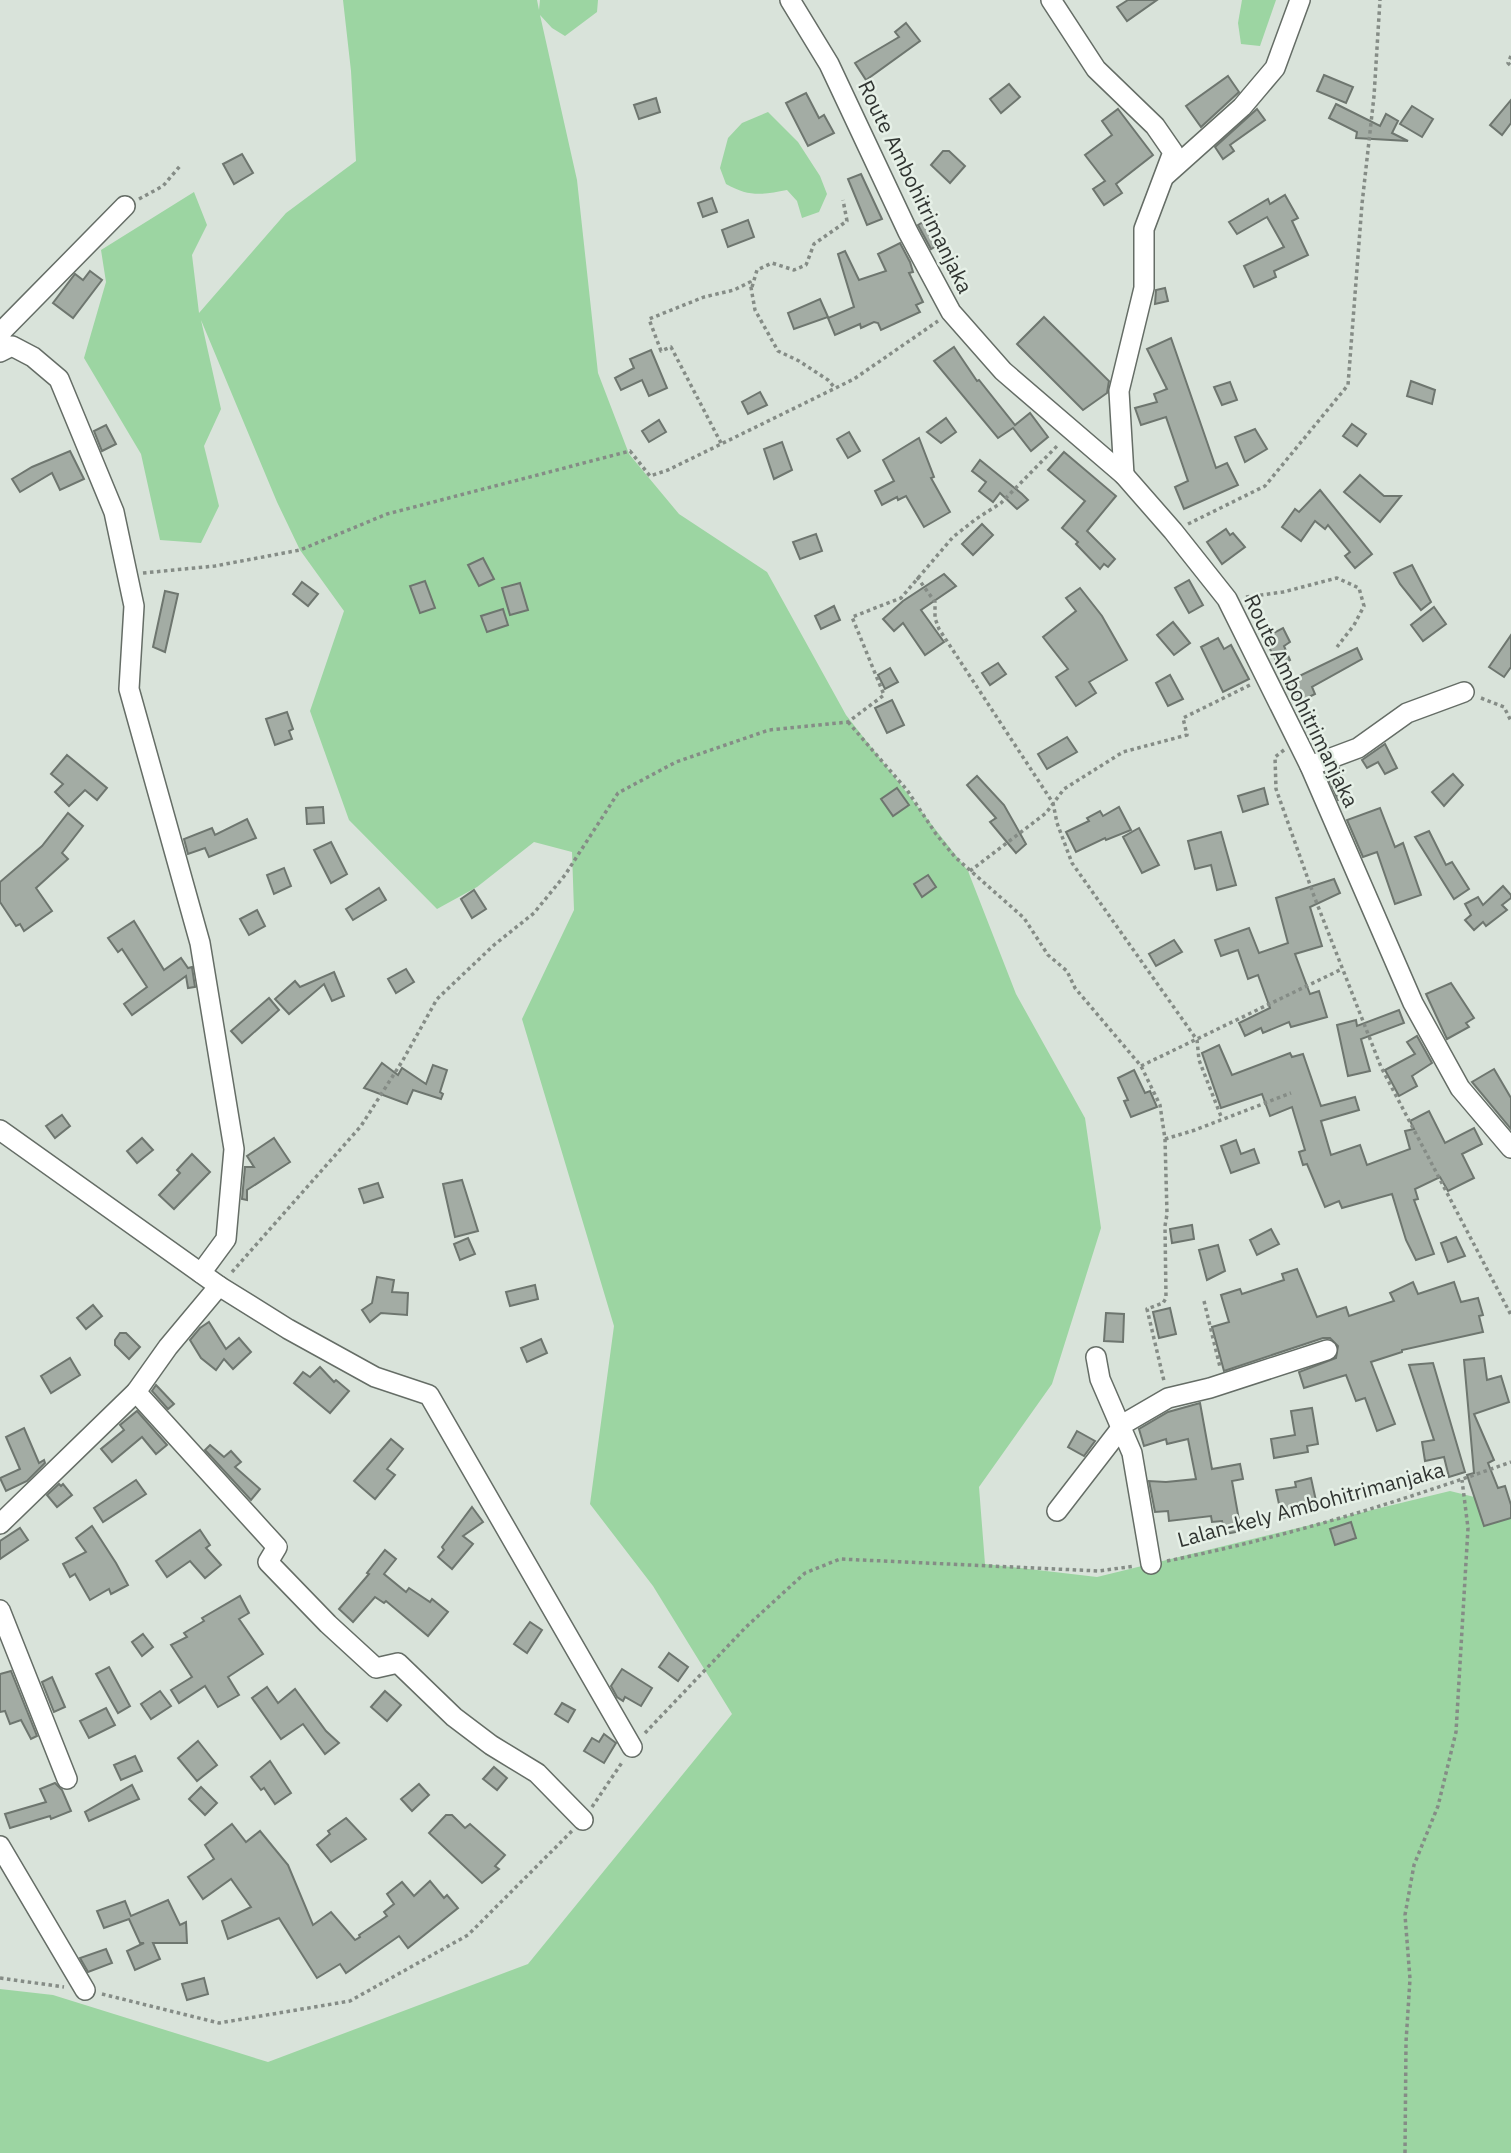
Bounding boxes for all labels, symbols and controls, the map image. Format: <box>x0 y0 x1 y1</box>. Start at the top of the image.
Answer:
street label: Route Ambohitrimanjaka <box>852 75 980 298</box>
street label: Route Ambohitrimanjaka <box>1238 589 1366 812</box>
street label: Lalan-kely Ambohitrimanjaka <box>1174 1455 1447 1553</box>

